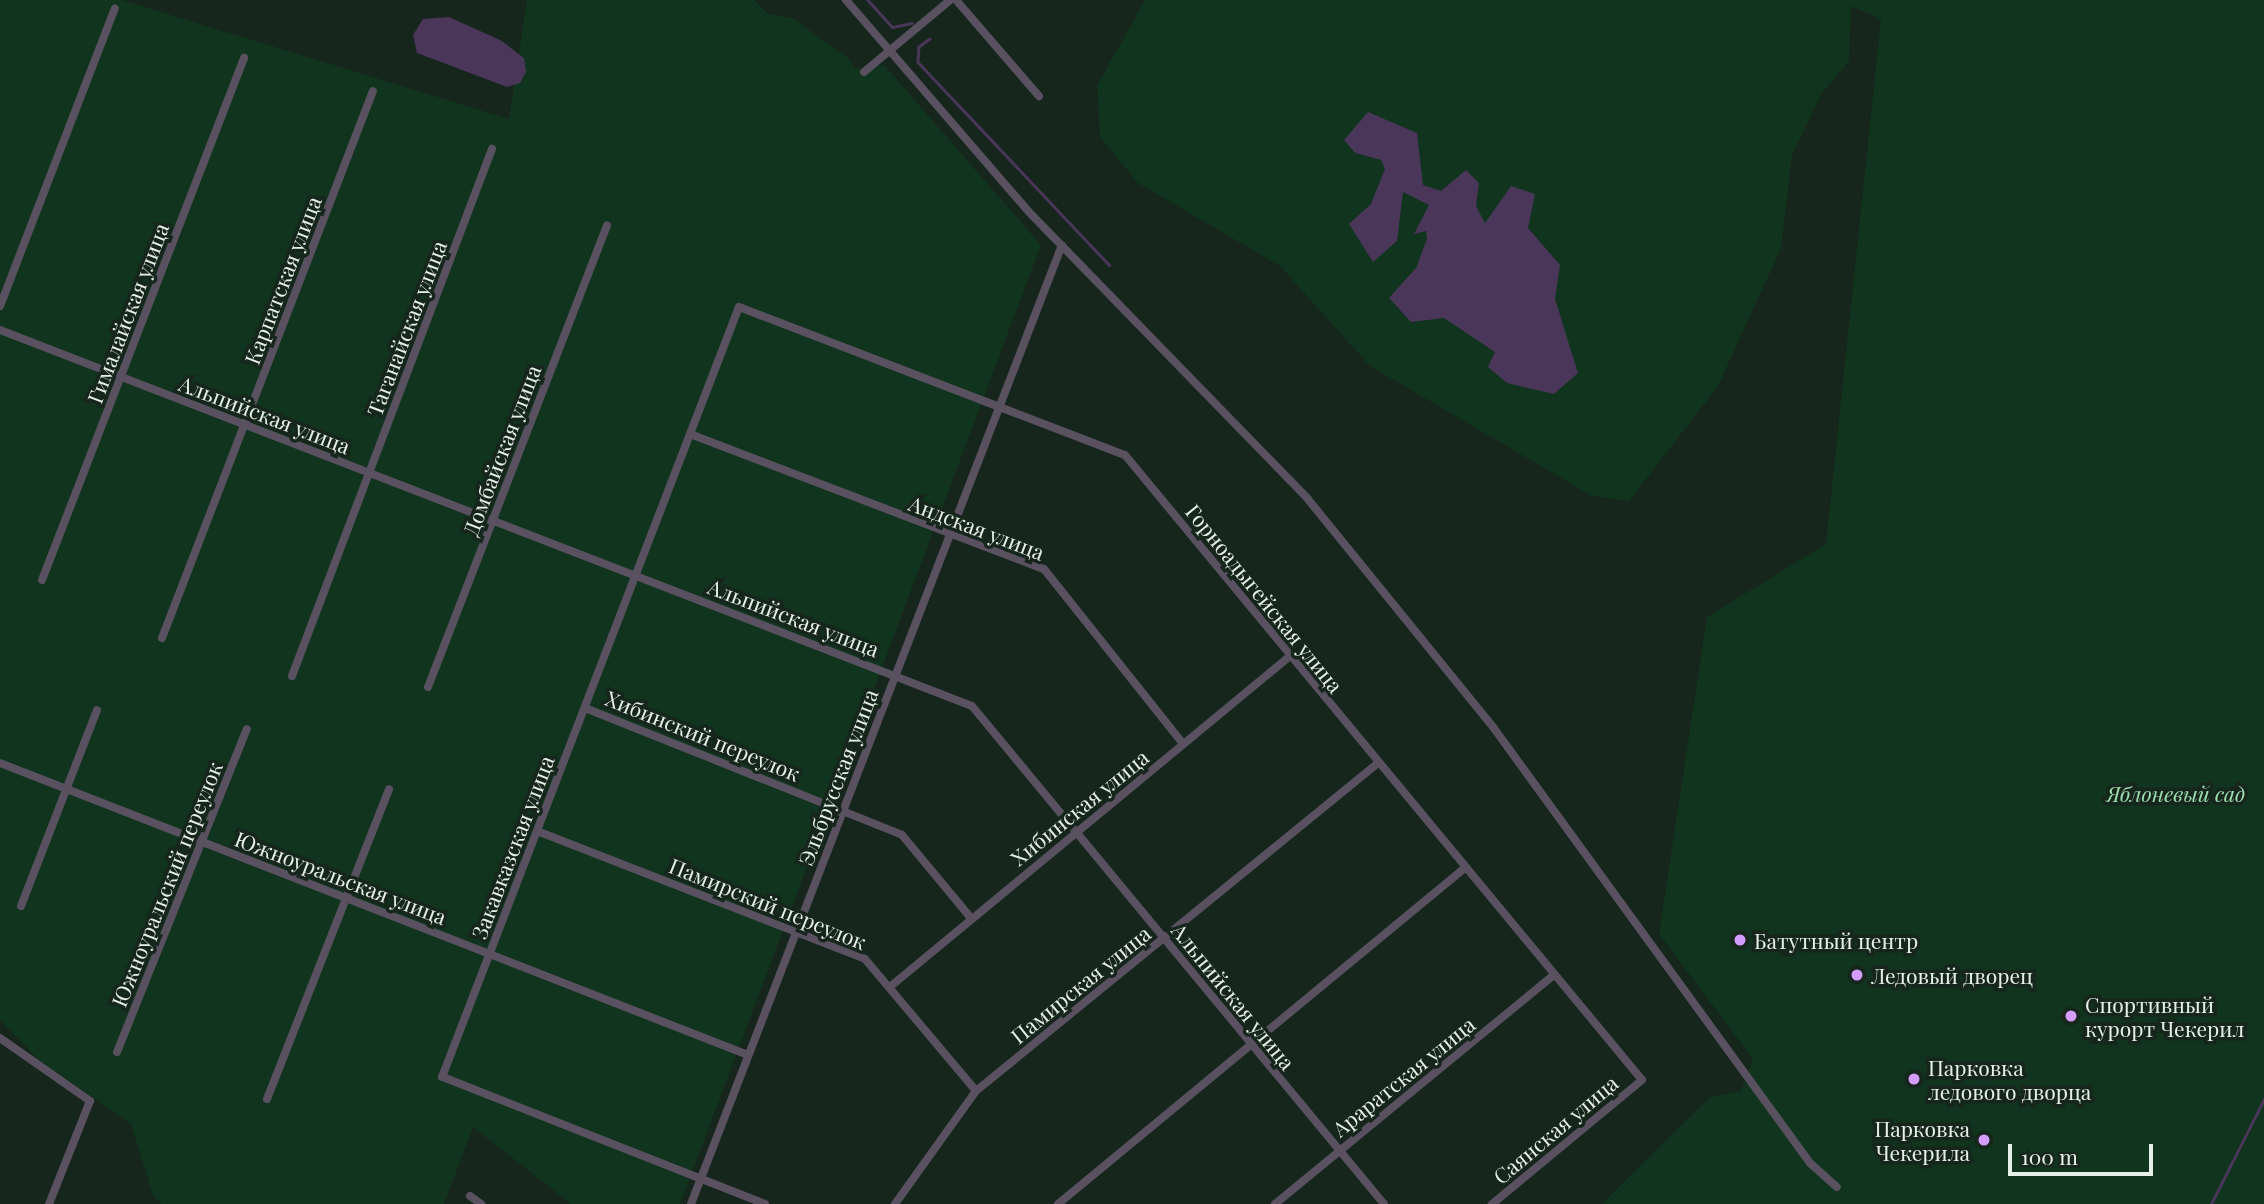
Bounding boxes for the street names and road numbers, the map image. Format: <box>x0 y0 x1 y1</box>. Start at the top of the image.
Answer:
street label: Карпатская улица <box>238 193 326 367</box>
street label: Гималайская улица <box>81 219 173 407</box>
street label: Таганайская улица <box>361 237 451 419</box>
street label: Домбайская улица <box>457 361 545 539</box>
street label: Альпийская улица <box>176 370 354 458</box>
street label: Андская улица <box>906 490 1048 564</box>
street label: Горноадыгейская улица <box>1181 499 1349 697</box>
street label: Альпийская улица <box>705 573 883 661</box>
street label: Хибинский переулок <box>602 684 804 786</box>
street label: Эльбрусская улица <box>792 685 882 869</box>
street label: Хибинская улица <box>1005 744 1153 870</box>
street label: Закавказская улица <box>465 752 559 942</box>
street label: Южноуральский переулок <box>105 758 227 1010</box>
street label: Южноуральская улица <box>232 825 450 929</box>
street label: Памирский переулок <box>666 852 870 954</box>
street label: Альпийская улица <box>1167 918 1301 1074</box>
street label: Памирская улица <box>1005 920 1155 1048</box>
street label: Араратская улица <box>1327 1011 1479 1141</box>
street label: Саянская улица <box>1488 1070 1622 1188</box>

